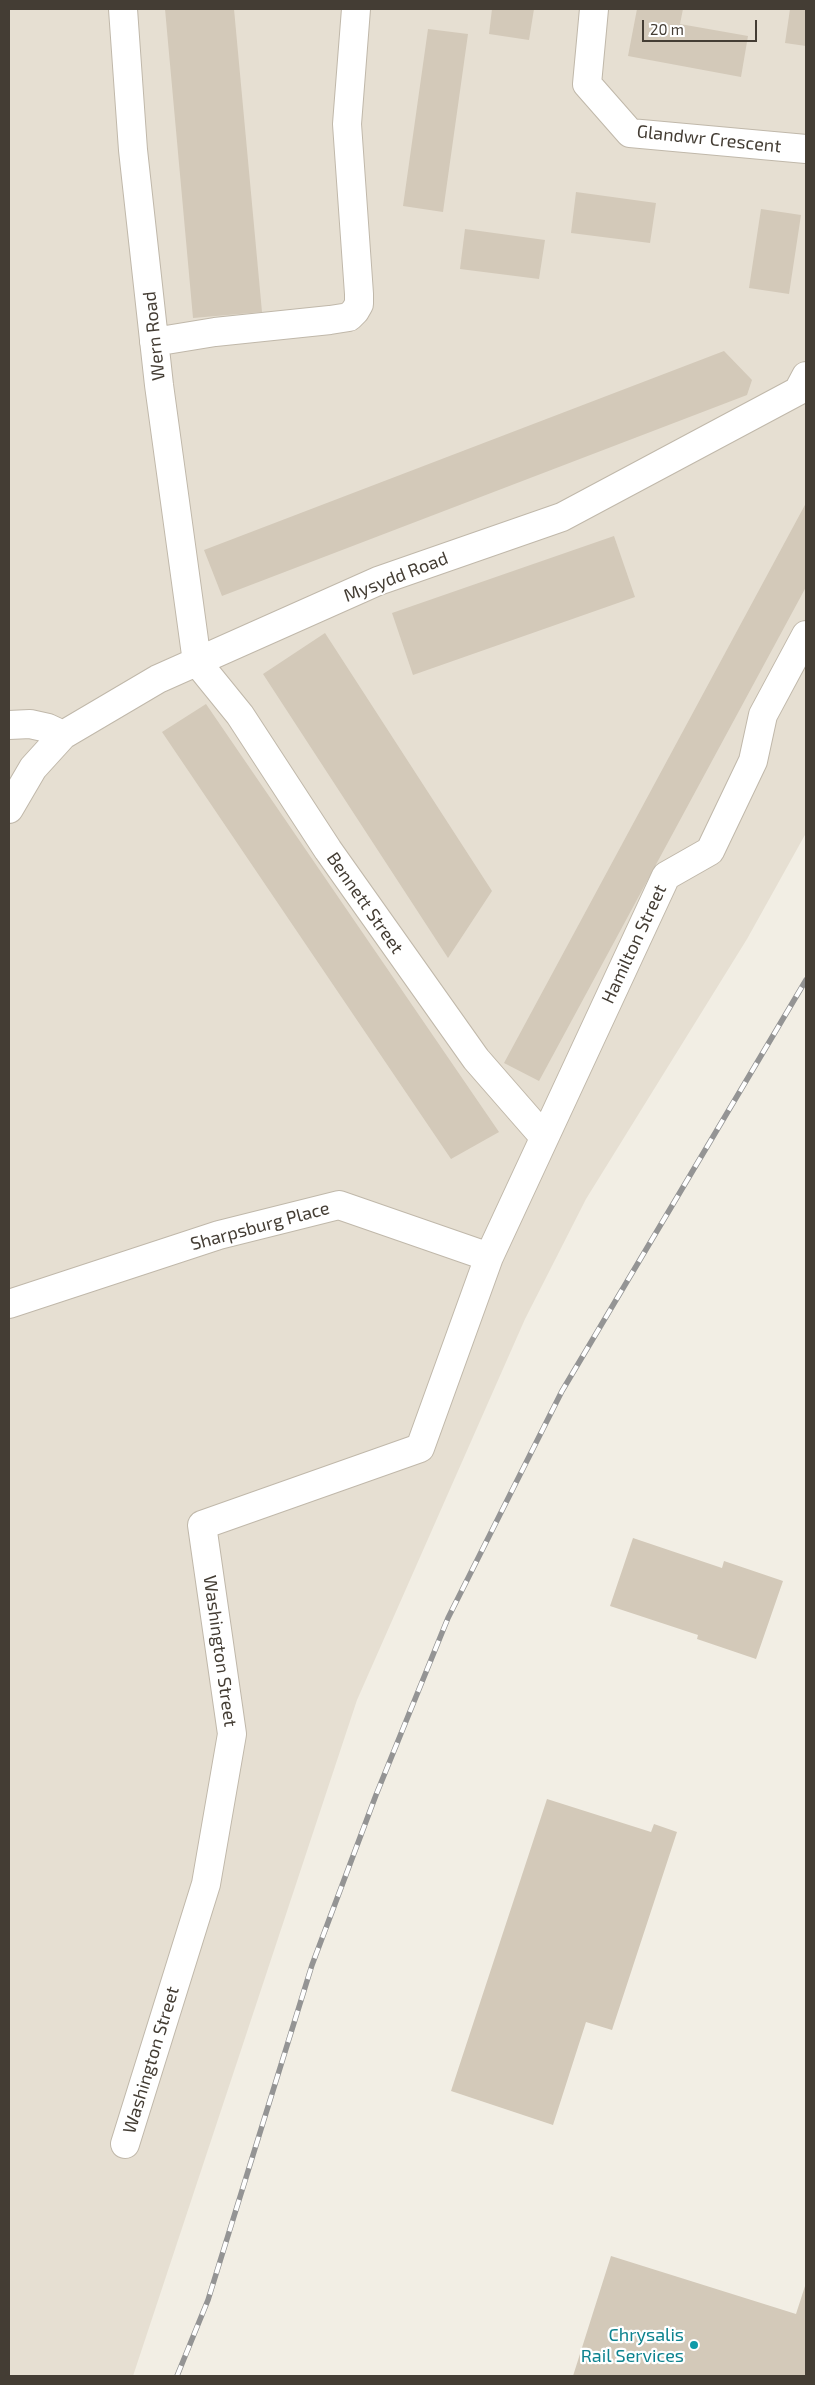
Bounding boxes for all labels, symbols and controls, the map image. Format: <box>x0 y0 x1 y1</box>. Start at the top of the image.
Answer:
scale bar <box>645 10 760 42</box>
text: 20 m <box>650 20 684 38</box>
street label: Glandwr Crescent <box>636 121 782 157</box>
street label: Wern Road <box>139 290 169 382</box>
street label: Mysydd Road <box>341 547 451 607</box>
street label: Bennett Street <box>322 848 408 958</box>
street label: Hamilton Street <box>597 881 671 1007</box>
street label: Sharpsburg Place <box>188 1197 332 1255</box>
street label: Washington Street <box>199 1574 241 1728</box>
street label: Washington Street <box>118 1984 184 2136</box>
place label: Chrysalis Rail Services <box>581 2324 684 2366</box>
marker: Chrysalis Rail Services <box>688 2339 700 2351</box>

